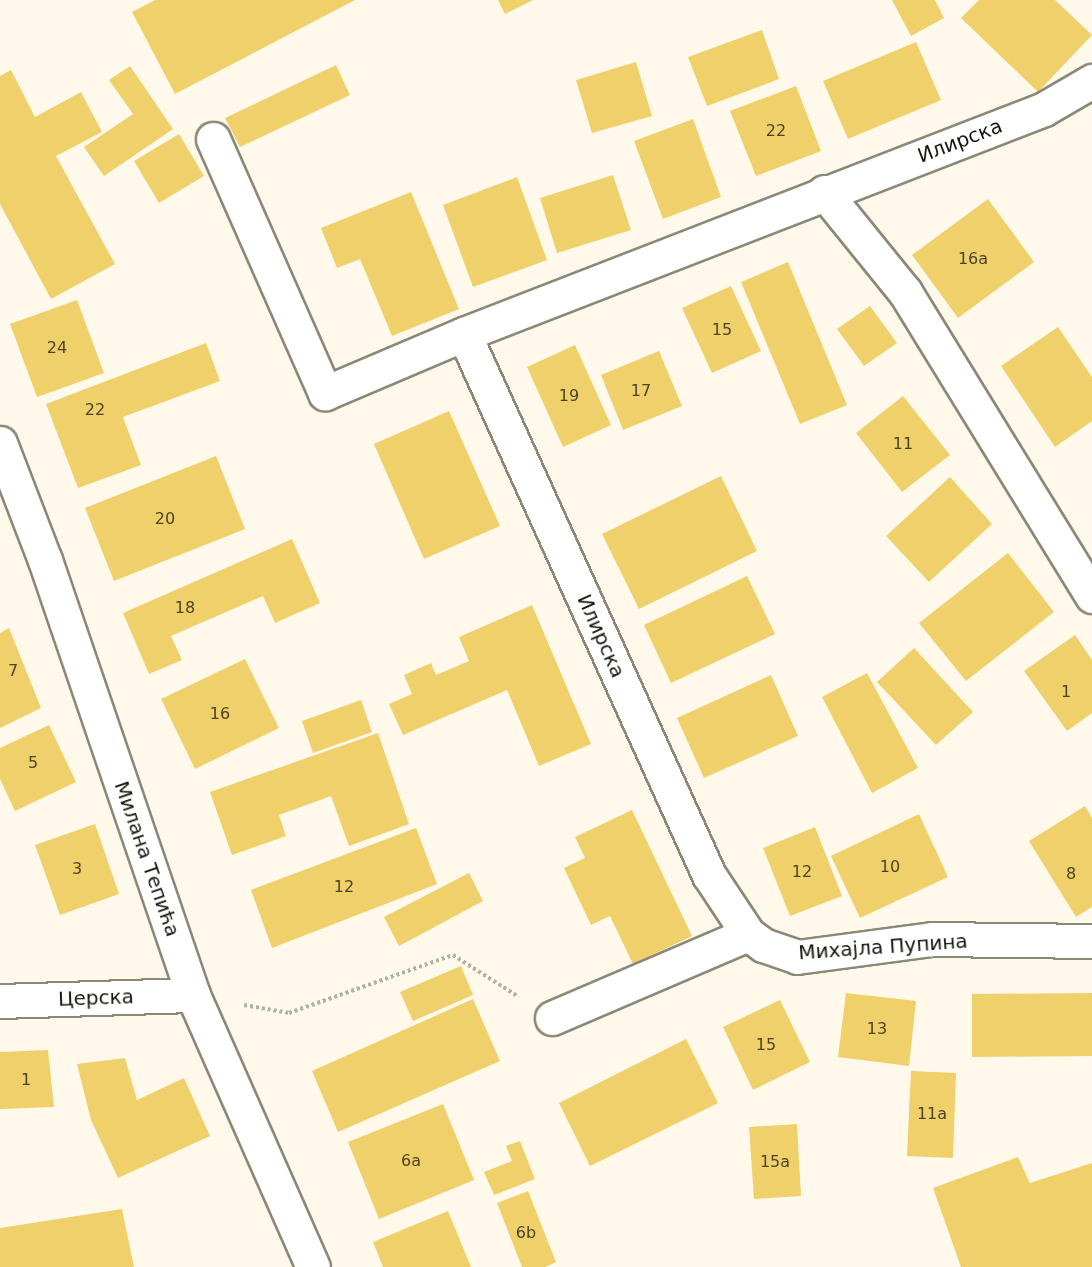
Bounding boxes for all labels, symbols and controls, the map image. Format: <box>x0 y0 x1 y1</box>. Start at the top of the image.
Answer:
street label: Илирска <box>914 114 1006 168</box>
house number: 22 <box>766 121 786 141</box>
house number: 16a <box>958 249 988 269</box>
house number: 15 <box>712 320 732 340</box>
house number: 24 <box>47 338 67 358</box>
house number: 17 <box>631 381 651 401</box>
house number: 19 <box>559 386 579 406</box>
house number: 22 <box>85 400 105 420</box>
house number: 11 <box>893 434 913 454</box>
house number: 20 <box>155 509 175 529</box>
street label: Илирска <box>572 591 630 681</box>
house number: 18 <box>175 598 195 618</box>
house number: 7 <box>8 661 18 681</box>
house number: 1 <box>1061 682 1071 702</box>
house number: 16 <box>210 704 230 724</box>
house number: 5 <box>28 753 38 773</box>
street label: Милана Тепића <box>109 778 185 940</box>
house number: 10 <box>880 857 900 877</box>
house number: 3 <box>72 859 82 879</box>
house number: 12 <box>792 862 812 882</box>
house number: 8 <box>1066 864 1076 884</box>
house number: 12 <box>334 877 354 897</box>
street label: Михајла Пупина <box>798 929 968 965</box>
street label: Церска <box>58 985 134 1011</box>
house number: 13 <box>867 1019 887 1039</box>
house number: 15 <box>756 1035 776 1055</box>
house number: 1 <box>21 1070 31 1090</box>
house number: 11a <box>917 1104 947 1124</box>
house number: 6a <box>401 1151 421 1171</box>
house number: 15a <box>760 1152 790 1172</box>
house number: 6b <box>516 1223 536 1243</box>

